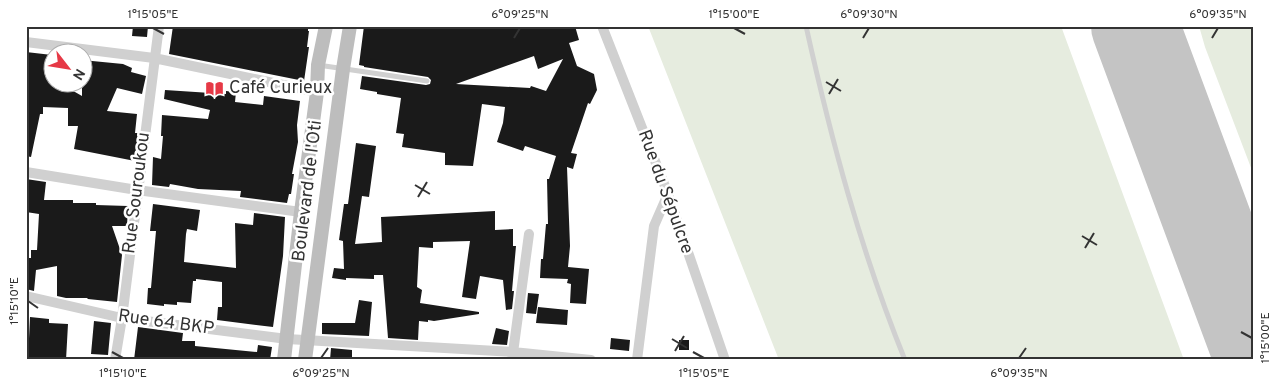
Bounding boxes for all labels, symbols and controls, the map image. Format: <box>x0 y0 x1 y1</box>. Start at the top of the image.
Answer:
text: 1°15'05"E <box>127 7 179 23</box>
text: 6°09'25"N <box>491 7 549 23</box>
text: 1°15'00"E <box>708 7 760 23</box>
text: 6°09'30"N <box>840 7 898 23</box>
text: 6°09'35"N <box>1189 7 1247 23</box>
north arrow <box>42 42 92 92</box>
text: N <box>68 65 88 83</box>
place label: Café Curieux <box>229 77 332 100</box>
library icon: Café Curieux <box>205 78 225 98</box>
street label: Boulevard de l'Oti <box>288 119 328 263</box>
street label: Rue du Sépulcre <box>632 127 698 257</box>
street label: Rue Souroukou <box>118 131 156 255</box>
text: 1°15'10"E <box>7 277 23 325</box>
street label: Rue 64 BKP <box>117 305 215 341</box>
text: 1°15'00"E <box>1258 312 1274 364</box>
text: 1°15'10"E <box>99 366 147 382</box>
text: 6°09'25"N <box>292 366 350 382</box>
text: 1°15'05"E <box>678 366 730 382</box>
text: 6°09'35"N <box>990 366 1048 382</box>

